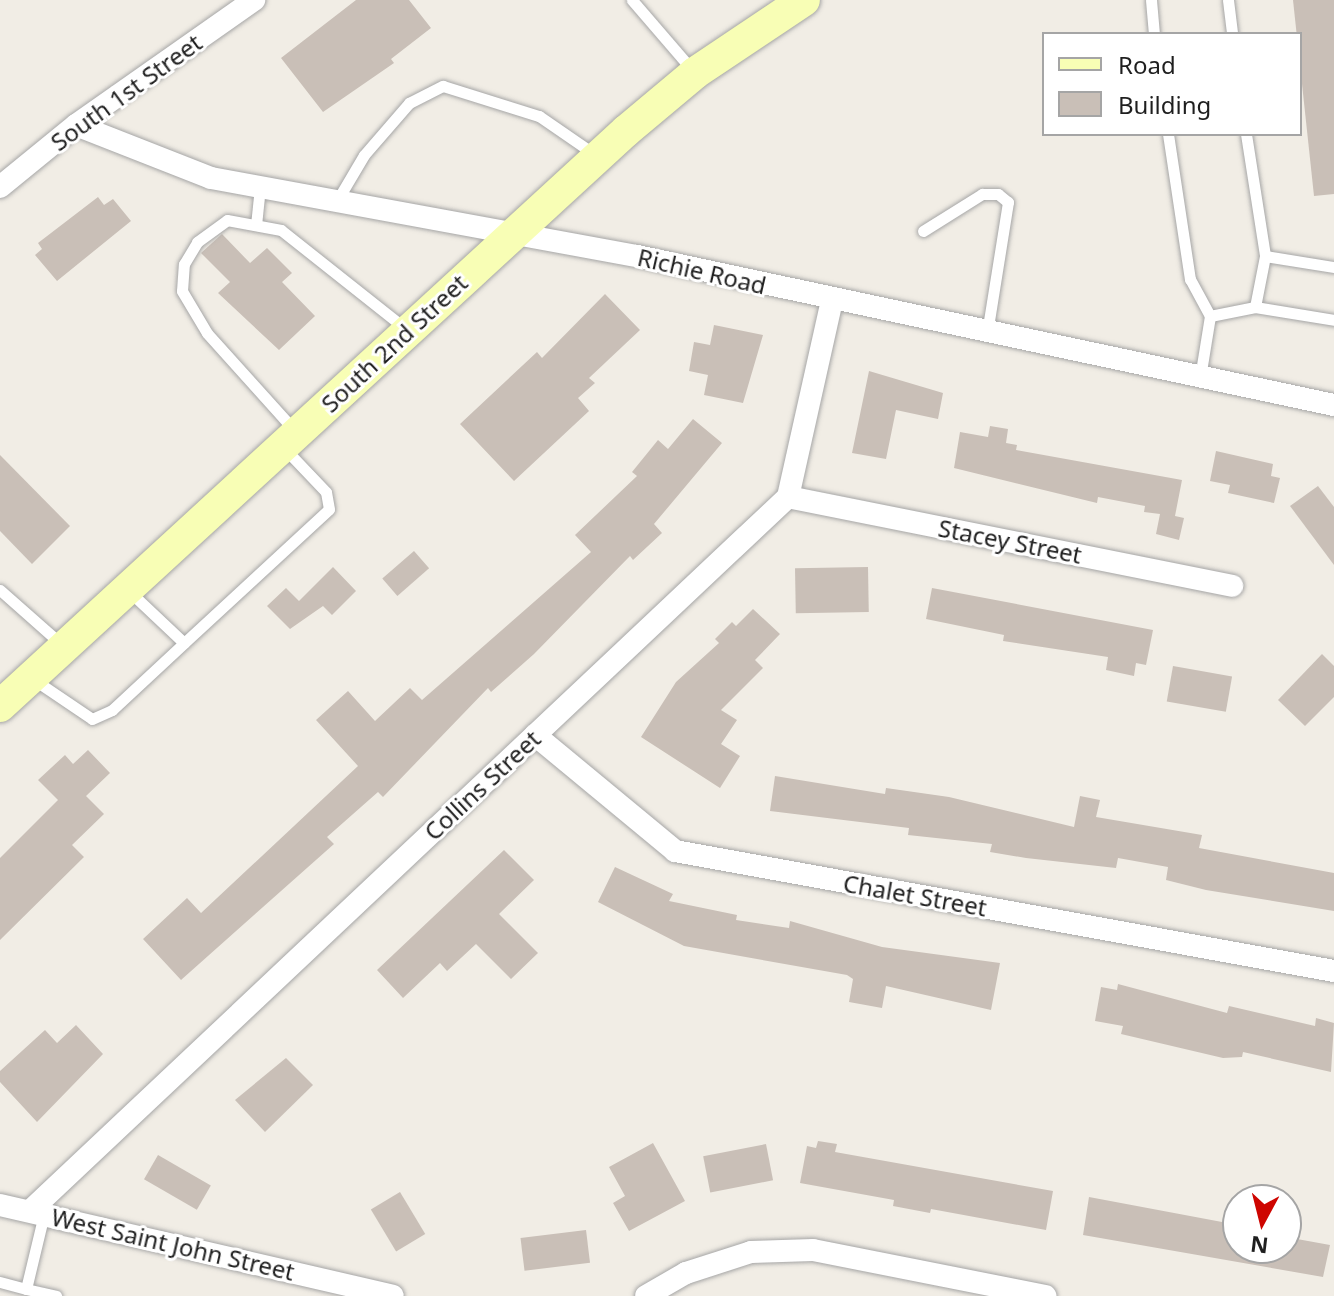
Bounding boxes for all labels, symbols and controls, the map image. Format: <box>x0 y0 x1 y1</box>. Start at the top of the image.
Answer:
street label: South 1st Street <box>45 28 207 156</box>
legend <box>1042 32 1302 136</box>
text: Road <box>1118 48 1176 81</box>
text: Building <box>1118 88 1211 121</box>
street label: Richie Road <box>635 242 769 300</box>
street label: South 2nd Street <box>315 268 473 418</box>
street label: Stacey Street <box>936 513 1084 569</box>
street label: Collins Street <box>418 724 546 846</box>
street label: Chalet Street <box>841 868 989 922</box>
north arrow <box>1222 1184 1302 1264</box>
street label: West Saint John Street <box>49 1202 297 1286</box>
text: N <box>1249 1230 1270 1262</box>

